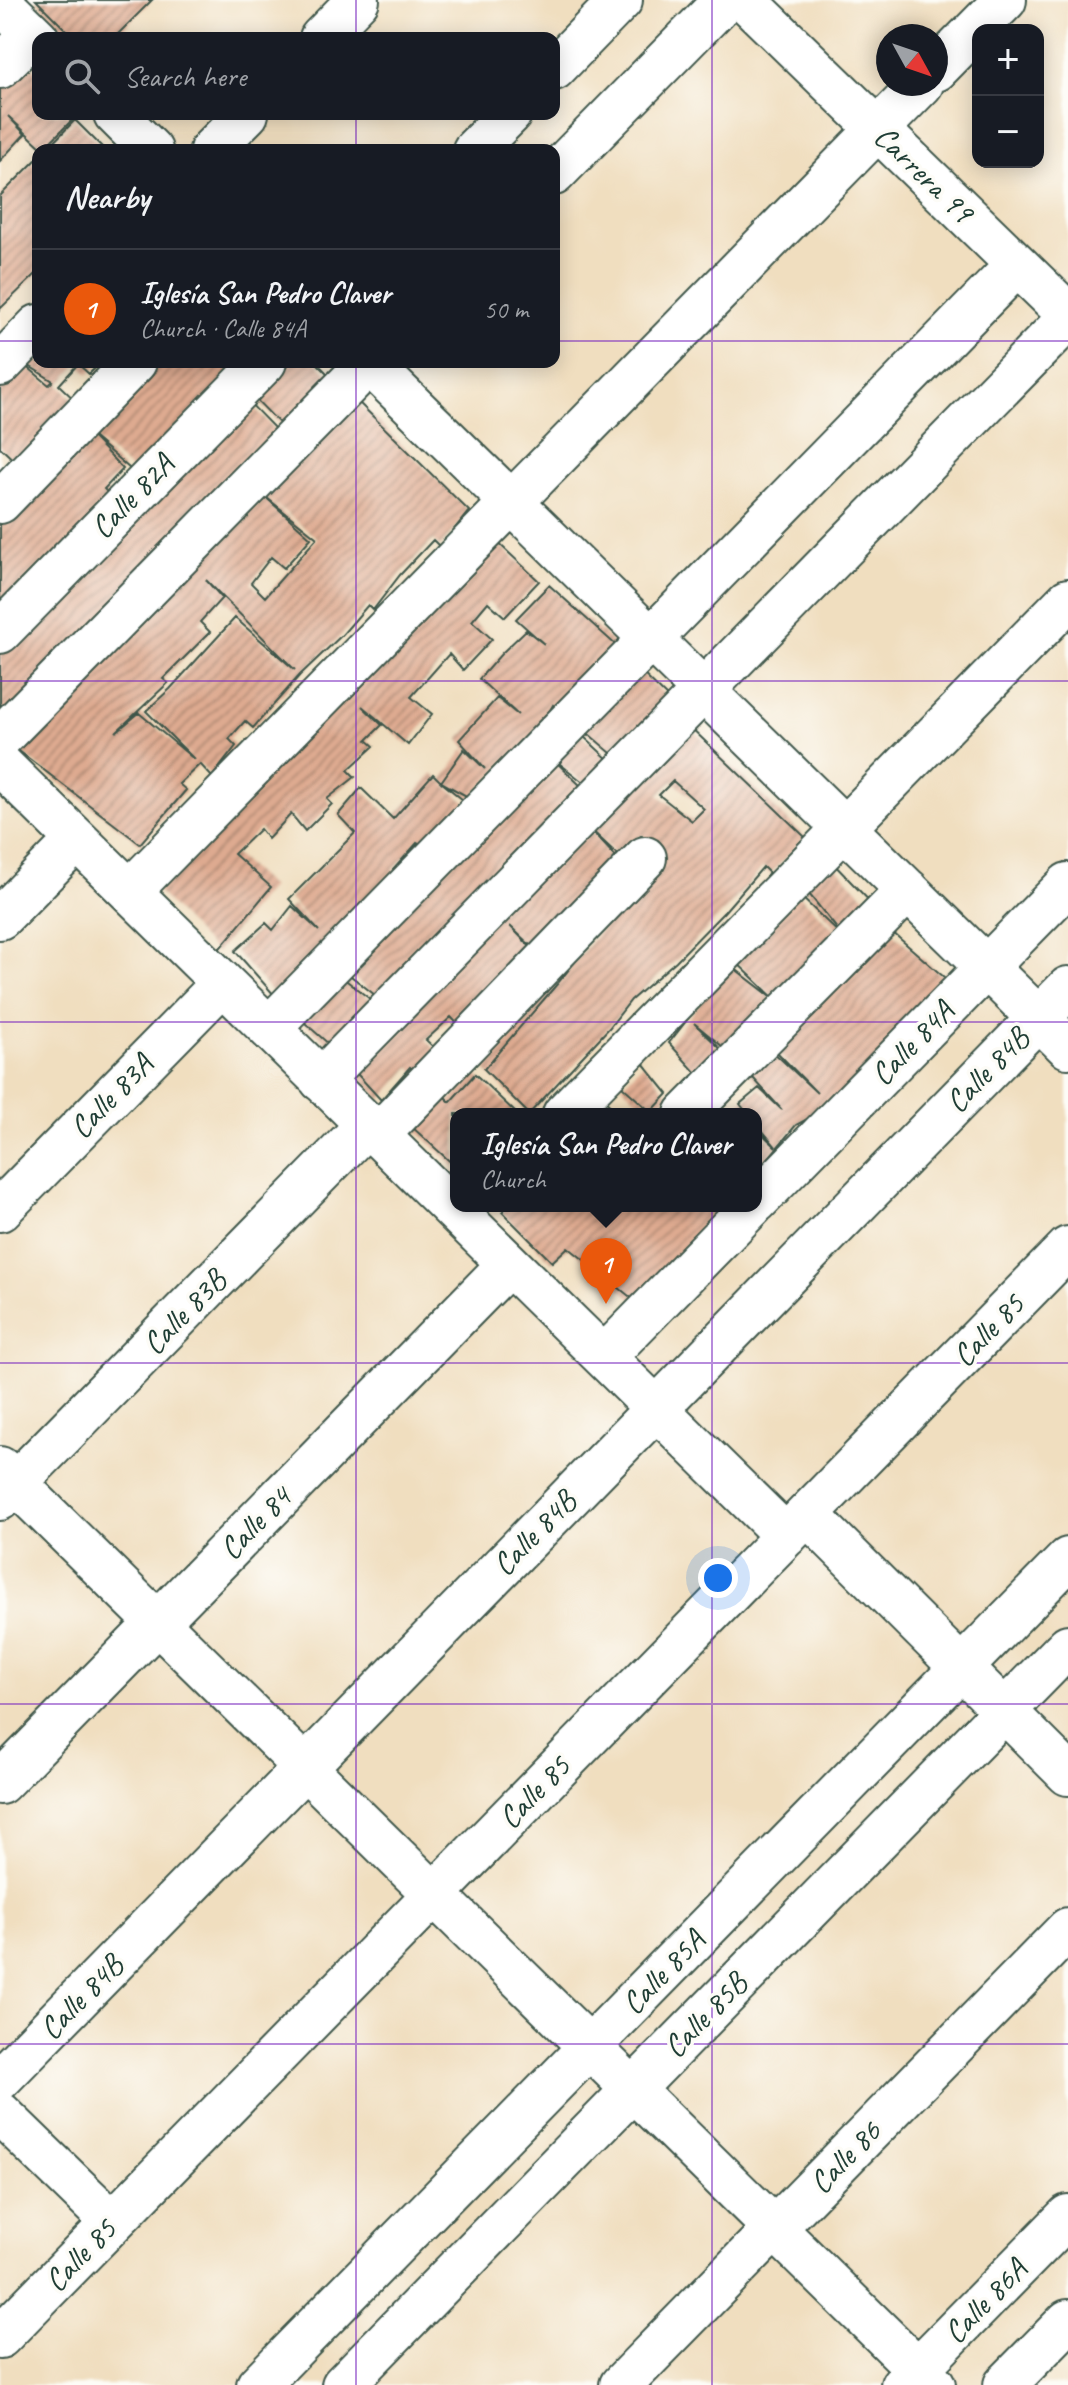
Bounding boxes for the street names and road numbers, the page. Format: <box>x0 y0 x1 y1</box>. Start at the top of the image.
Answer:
street label: Carrera 99 <box>865 116 985 234</box>
street label: Calle 82A <box>82 443 184 547</box>
street label: Calle 84A <box>862 990 964 1094</box>
street label: Calle 84B <box>936 1017 1039 1121</box>
street label: Calle 83A <box>61 1043 163 1147</box>
street label: Calle 83B <box>133 1259 236 1363</box>
street label: Calle 85 <box>943 1283 1034 1375</box>
street label: Calle 84 <box>210 1475 302 1568</box>
street label: Calle 84B <box>483 1480 586 1584</box>
street label: Calle 85 <box>489 1745 580 1837</box>
street label: Calle 85A <box>613 1919 715 2023</box>
street label: Calle 84B <box>30 1944 133 2048</box>
street label: Calle 85B <box>654 1962 757 2066</box>
street label: Calle 86 <box>800 2110 891 2202</box>
street label: Calle 85 <box>35 2208 126 2300</box>
street label: Calle 86A <box>935 2248 1037 2352</box>

